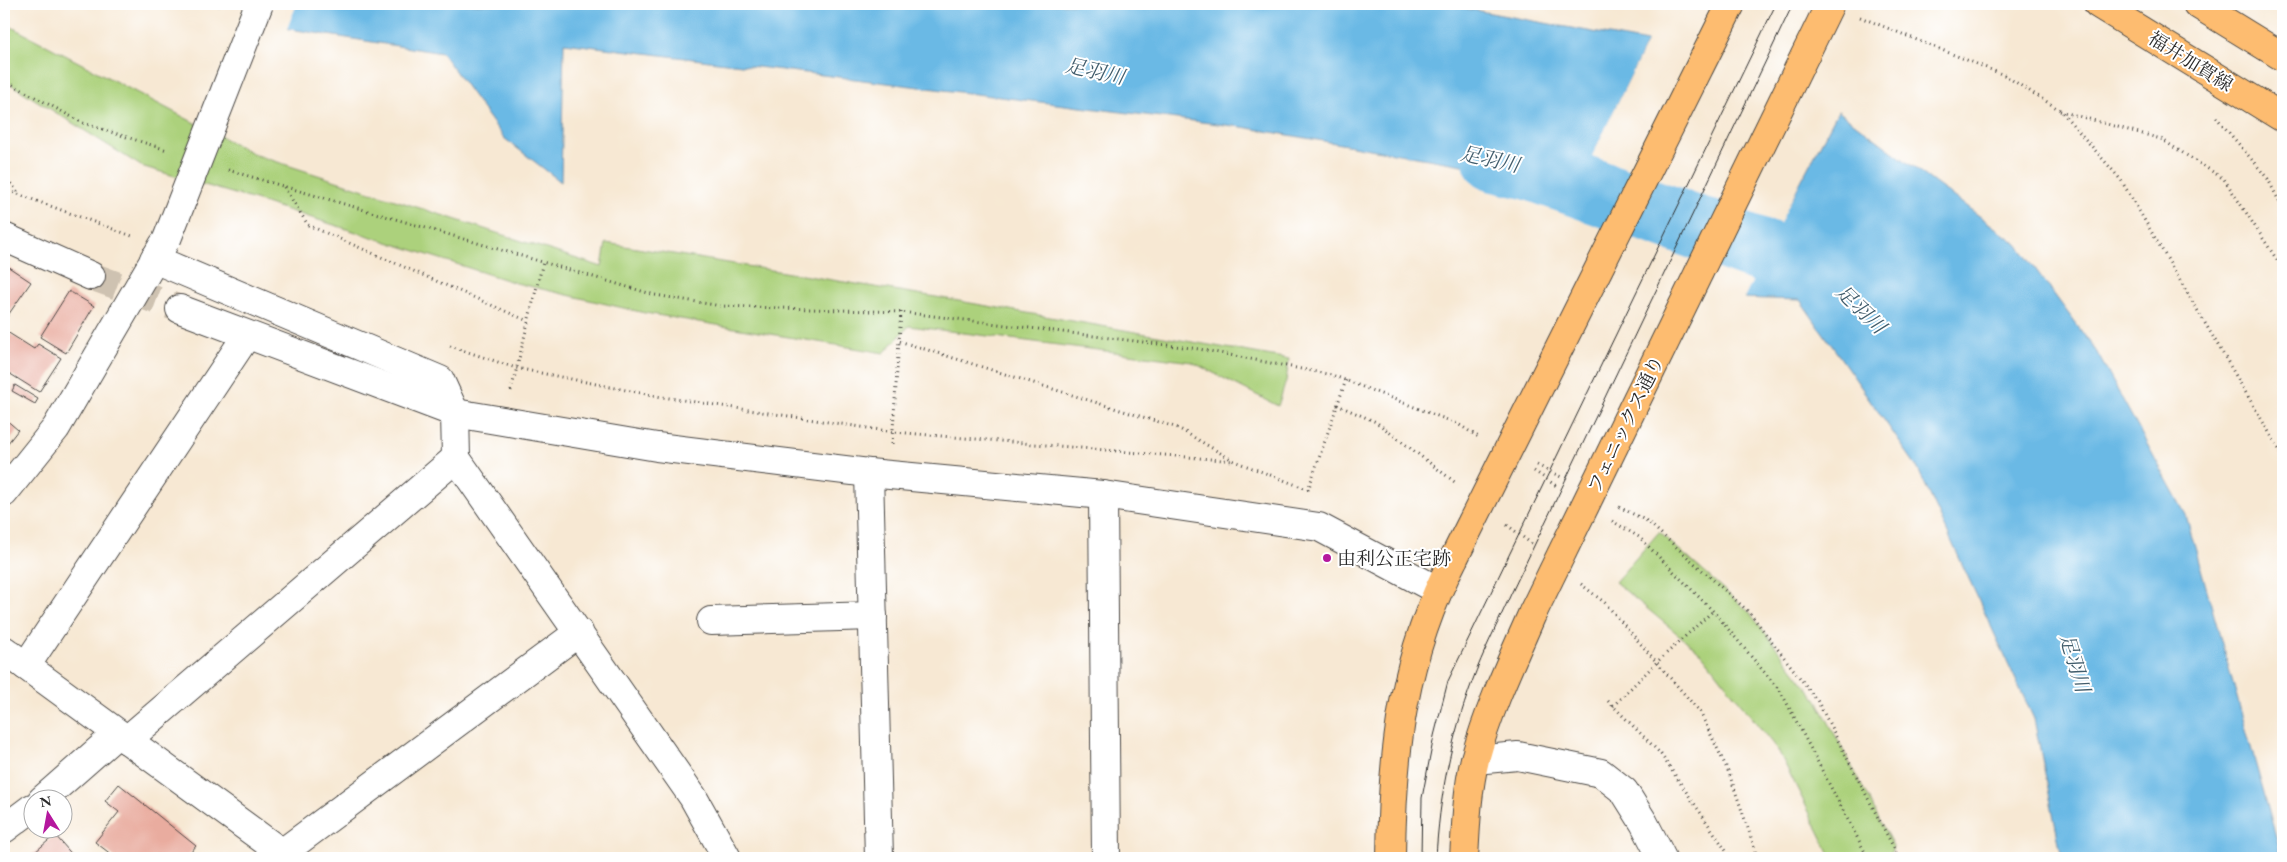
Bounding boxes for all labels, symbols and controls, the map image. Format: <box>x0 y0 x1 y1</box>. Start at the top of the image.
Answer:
street label: 福井加賀線 <box>2144 26 2238 97</box>
water label: 足羽川 <box>1063 52 1129 90</box>
water label: 足羽川 <box>1458 140 1524 178</box>
water label: 足羽川 <box>1830 279 1893 341</box>
street label: フェニックス通り <box>1581 351 1670 497</box>
place label: 由利公正宅跡 <box>1337 546 1451 571</box>
marker: 由利公正宅跡 <box>1321 552 1333 564</box>
water label: 足羽川 <box>2054 631 2097 697</box>
north arrow <box>22 790 72 840</box>
text: N <box>38 791 53 811</box>

